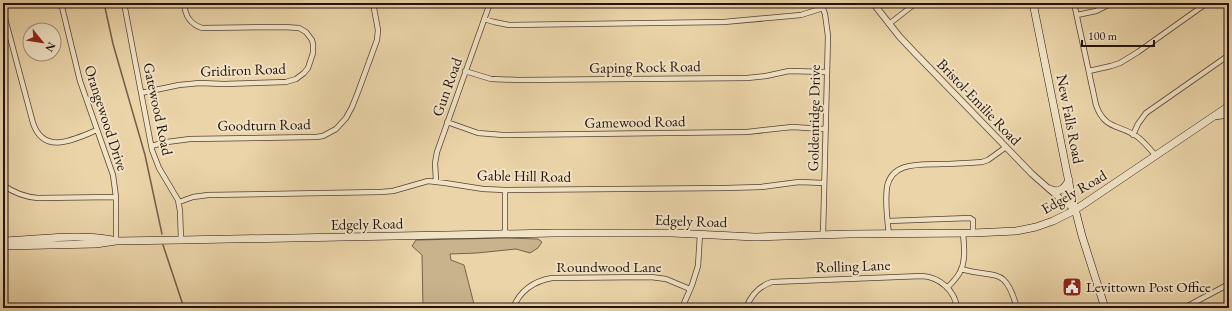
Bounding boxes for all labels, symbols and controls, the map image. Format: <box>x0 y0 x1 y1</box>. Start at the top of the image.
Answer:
north arrow <box>22 22 62 62</box>
scale bar <box>1082 22 1154 48</box>
text: 100 m <box>1088 28 1118 44</box>
text: N <box>42 40 59 54</box>
street label: Gun Road <box>427 54 466 119</box>
street label: Bristol-Emilie Road <box>933 54 1026 149</box>
street label: Gaping Rock Road <box>589 56 701 77</box>
street label: Gridiron Road <box>200 58 287 80</box>
street label: Gatewood Road <box>139 61 178 157</box>
street label: Orangewood Drive <box>80 63 133 173</box>
street label: Goldenridge Drive <box>803 64 824 172</box>
street label: New Falls Road <box>1053 73 1089 166</box>
street label: Gamewood Road <box>584 111 686 132</box>
street label: Goodturn Road <box>217 114 311 135</box>
street label: Gable Hill Road <box>477 165 572 186</box>
street label: Edgely Road <box>1038 165 1110 218</box>
street label: Edgely Road <box>654 210 728 231</box>
street label: Edgely Road <box>331 213 404 234</box>
street label: Rolling Lane <box>815 255 891 276</box>
street label: Roundwood Lane <box>556 257 662 276</box>
public building icon: Levittown Post Office <box>1061 276 1083 298</box>
place label: Levittown Post Office <box>1086 277 1211 296</box>

